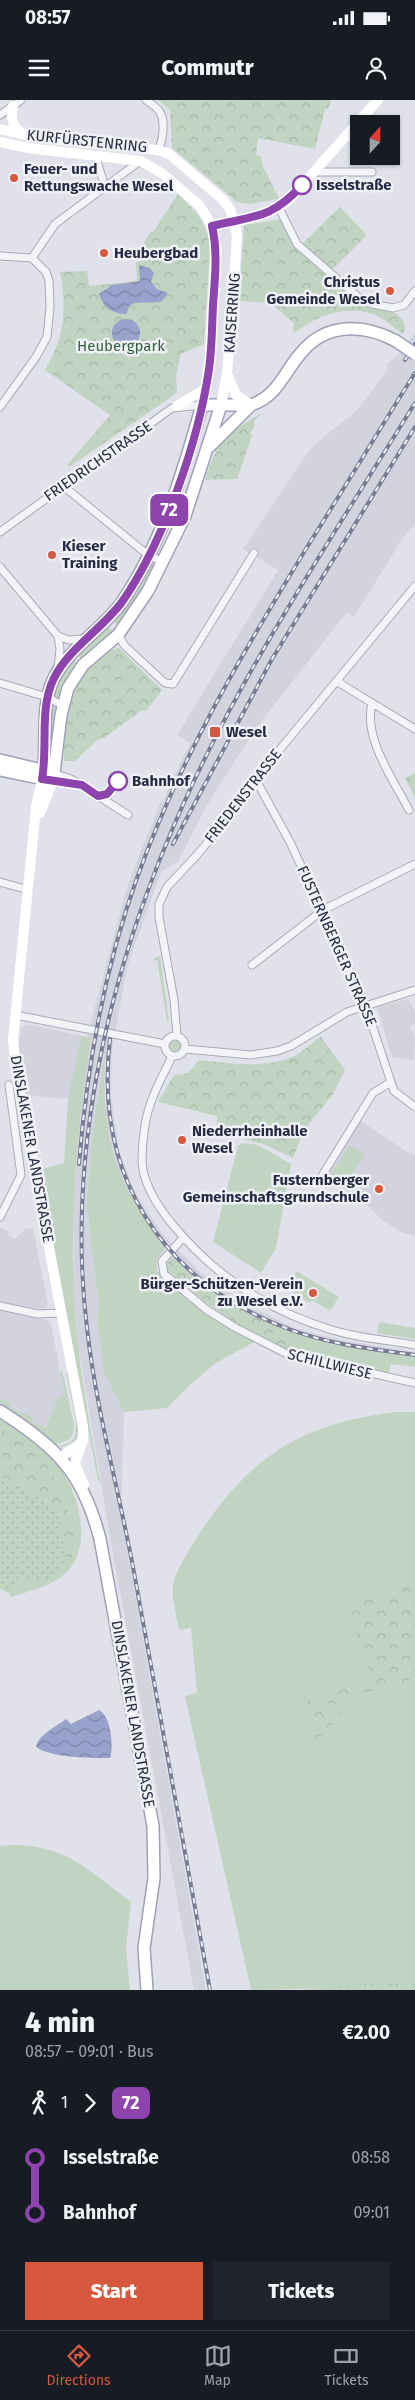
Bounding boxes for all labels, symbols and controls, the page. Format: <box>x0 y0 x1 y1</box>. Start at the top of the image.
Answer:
text: 08:57 <box>25 6 70 29</box>
icon: menu <box>25 54 53 82</box>
text: Commutr <box>161 54 254 81</box>
icon: person <box>362 54 390 82</box>
north arrow <box>350 115 400 165</box>
map controls <box>350 115 400 165</box>
street label: KURFÜRSTENRING <box>26 126 148 156</box>
place label: Feuer- und Rettungswache Wesel <box>24 160 174 195</box>
marker: Feuer- und Rettungswache Wesel <box>8 172 20 184</box>
marker: Isselstraße <box>292 175 312 195</box>
place label: Isselstraße <box>316 176 392 194</box>
place label: Heubergbad <box>114 244 198 262</box>
marker: Heubergbad <box>98 247 110 259</box>
street label: KAISERRING <box>220 272 244 354</box>
place label: Christus Gemeinde Wesel <box>267 273 381 308</box>
marker: Christus Gemeinde Wesel <box>384 285 396 297</box>
park label: Heubergpark <box>77 337 165 355</box>
street label: FRIEDRICHSTRASSE <box>40 417 156 505</box>
line badge: 72 <box>146 494 192 526</box>
text: 72 <box>160 499 178 521</box>
place label: Kieser Training <box>62 537 118 572</box>
marker: Kieser Training <box>46 549 58 561</box>
place label: Wesel <box>226 723 267 741</box>
marker: Wesel <box>208 725 222 739</box>
street label: FRIEDENSTRASSE <box>201 745 285 847</box>
marker: Bahnhof <box>108 771 128 791</box>
place label: Bahnhof <box>132 772 191 790</box>
street label: FUSTERNBERGER STRASSE <box>293 863 381 1029</box>
street label: DINSLAKENER LANDSTRASSE <box>7 1054 57 1244</box>
place label: Niederrheinhalle Wesel <box>192 1122 307 1157</box>
marker: Niederrheinhalle Wesel <box>176 1134 188 1146</box>
place label: Fusternberger Gemeinschaftsgrundschule <box>183 1171 370 1206</box>
marker: Fusternberger Gemeinschaftsgrundschule <box>373 1183 385 1195</box>
place label: Bürger-Schützen-Verein zu Wesel e.V. <box>141 1275 303 1310</box>
marker: Bürger-Schützen-Verein zu Wesel e.V. <box>307 1287 319 1299</box>
street label: SCHILLWIESE <box>286 1345 374 1383</box>
street label: DINSLAKENER LANDSTRASSE <box>108 1619 158 1809</box>
text: 4 min <box>25 2006 95 2039</box>
text: €2.00 <box>343 2021 390 2044</box>
text: 08:57 – 09:01 · Bus <box>25 2042 153 2061</box>
icon: walk <box>25 2089 53 2117</box>
icon: forward <box>76 2089 104 2117</box>
text: 72 <box>122 2092 140 2114</box>
text: 1 <box>61 2093 68 2112</box>
text: Isselstraße <box>63 2146 159 2169</box>
text: 08:58 <box>352 2148 390 2167</box>
text: Bahnhof <box>63 2201 136 2224</box>
text: 09:01 <box>354 2203 390 2222</box>
button: Start <box>25 2262 203 2320</box>
button: Tickets <box>213 2262 390 2320</box>
tab: Directions <box>46 2342 111 2389</box>
tab: Map <box>204 2342 232 2389</box>
tab: Tickets <box>324 2342 369 2389</box>

